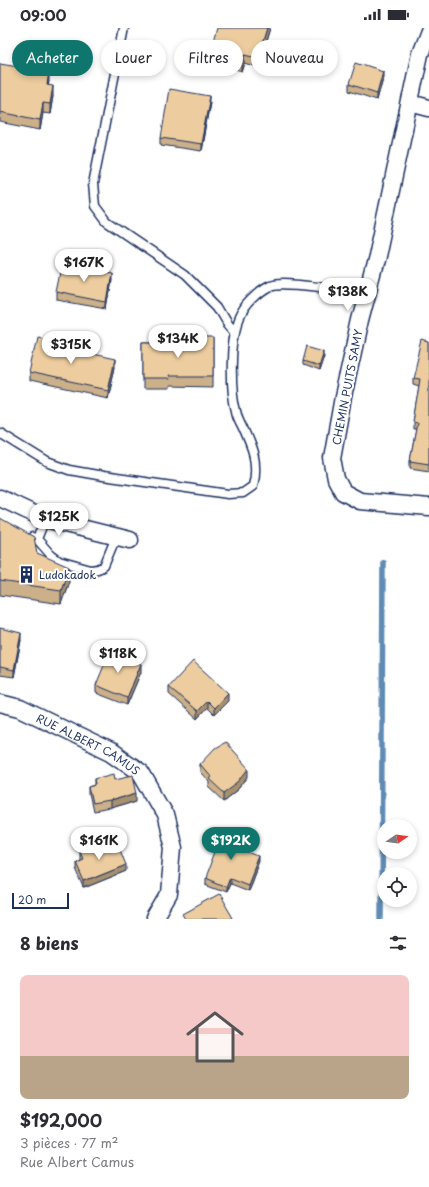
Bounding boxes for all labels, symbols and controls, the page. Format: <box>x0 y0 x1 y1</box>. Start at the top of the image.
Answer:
text: 09:00 <box>20 3 67 26</box>
chip: Acheter <box>12 40 93 76</box>
chip: Louer <box>101 40 166 76</box>
chip: Filtres <box>174 40 243 76</box>
chip: Nouveau <box>251 40 338 76</box>
pin: $167K <box>56 249 112 283</box>
text: $167K <box>64 252 104 271</box>
pin: $138K <box>320 278 376 312</box>
text: $138K <box>328 281 368 300</box>
pin: $134K <box>150 325 206 359</box>
text: $134K <box>157 328 199 347</box>
street label: CHEMIN PUITS SAMY <box>327 328 367 446</box>
pin: $315K <box>43 331 99 365</box>
text: $315K <box>51 334 91 353</box>
pin: $125K <box>31 503 87 537</box>
text: $125K <box>39 506 79 525</box>
building icon: Ludokadok <box>16 564 36 584</box>
place label: Ludokadok <box>39 566 96 583</box>
pin: $118K <box>90 640 146 674</box>
text: $118K <box>99 643 137 662</box>
street label: RUE ALBERT CAMUS <box>34 709 144 779</box>
north arrow <box>377 819 417 859</box>
map controls <box>377 819 417 907</box>
pin: $161K <box>71 827 127 861</box>
pin: $192K <box>203 827 259 861</box>
text: $161K <box>80 830 118 849</box>
text: $192K <box>211 830 251 849</box>
button: locate <box>377 867 417 907</box>
scale bar <box>12 891 69 910</box>
text: 20 m <box>18 891 46 908</box>
text: 8 biens <box>20 930 79 956</box>
icon: filters <box>387 932 409 954</box>
icon: home <box>179 1001 251 1073</box>
text: $192,000 <box>20 1107 102 1133</box>
text: 3 pièces · 77 m² <box>20 1133 119 1152</box>
text: Rue Albert Camus <box>20 1152 134 1171</box>

